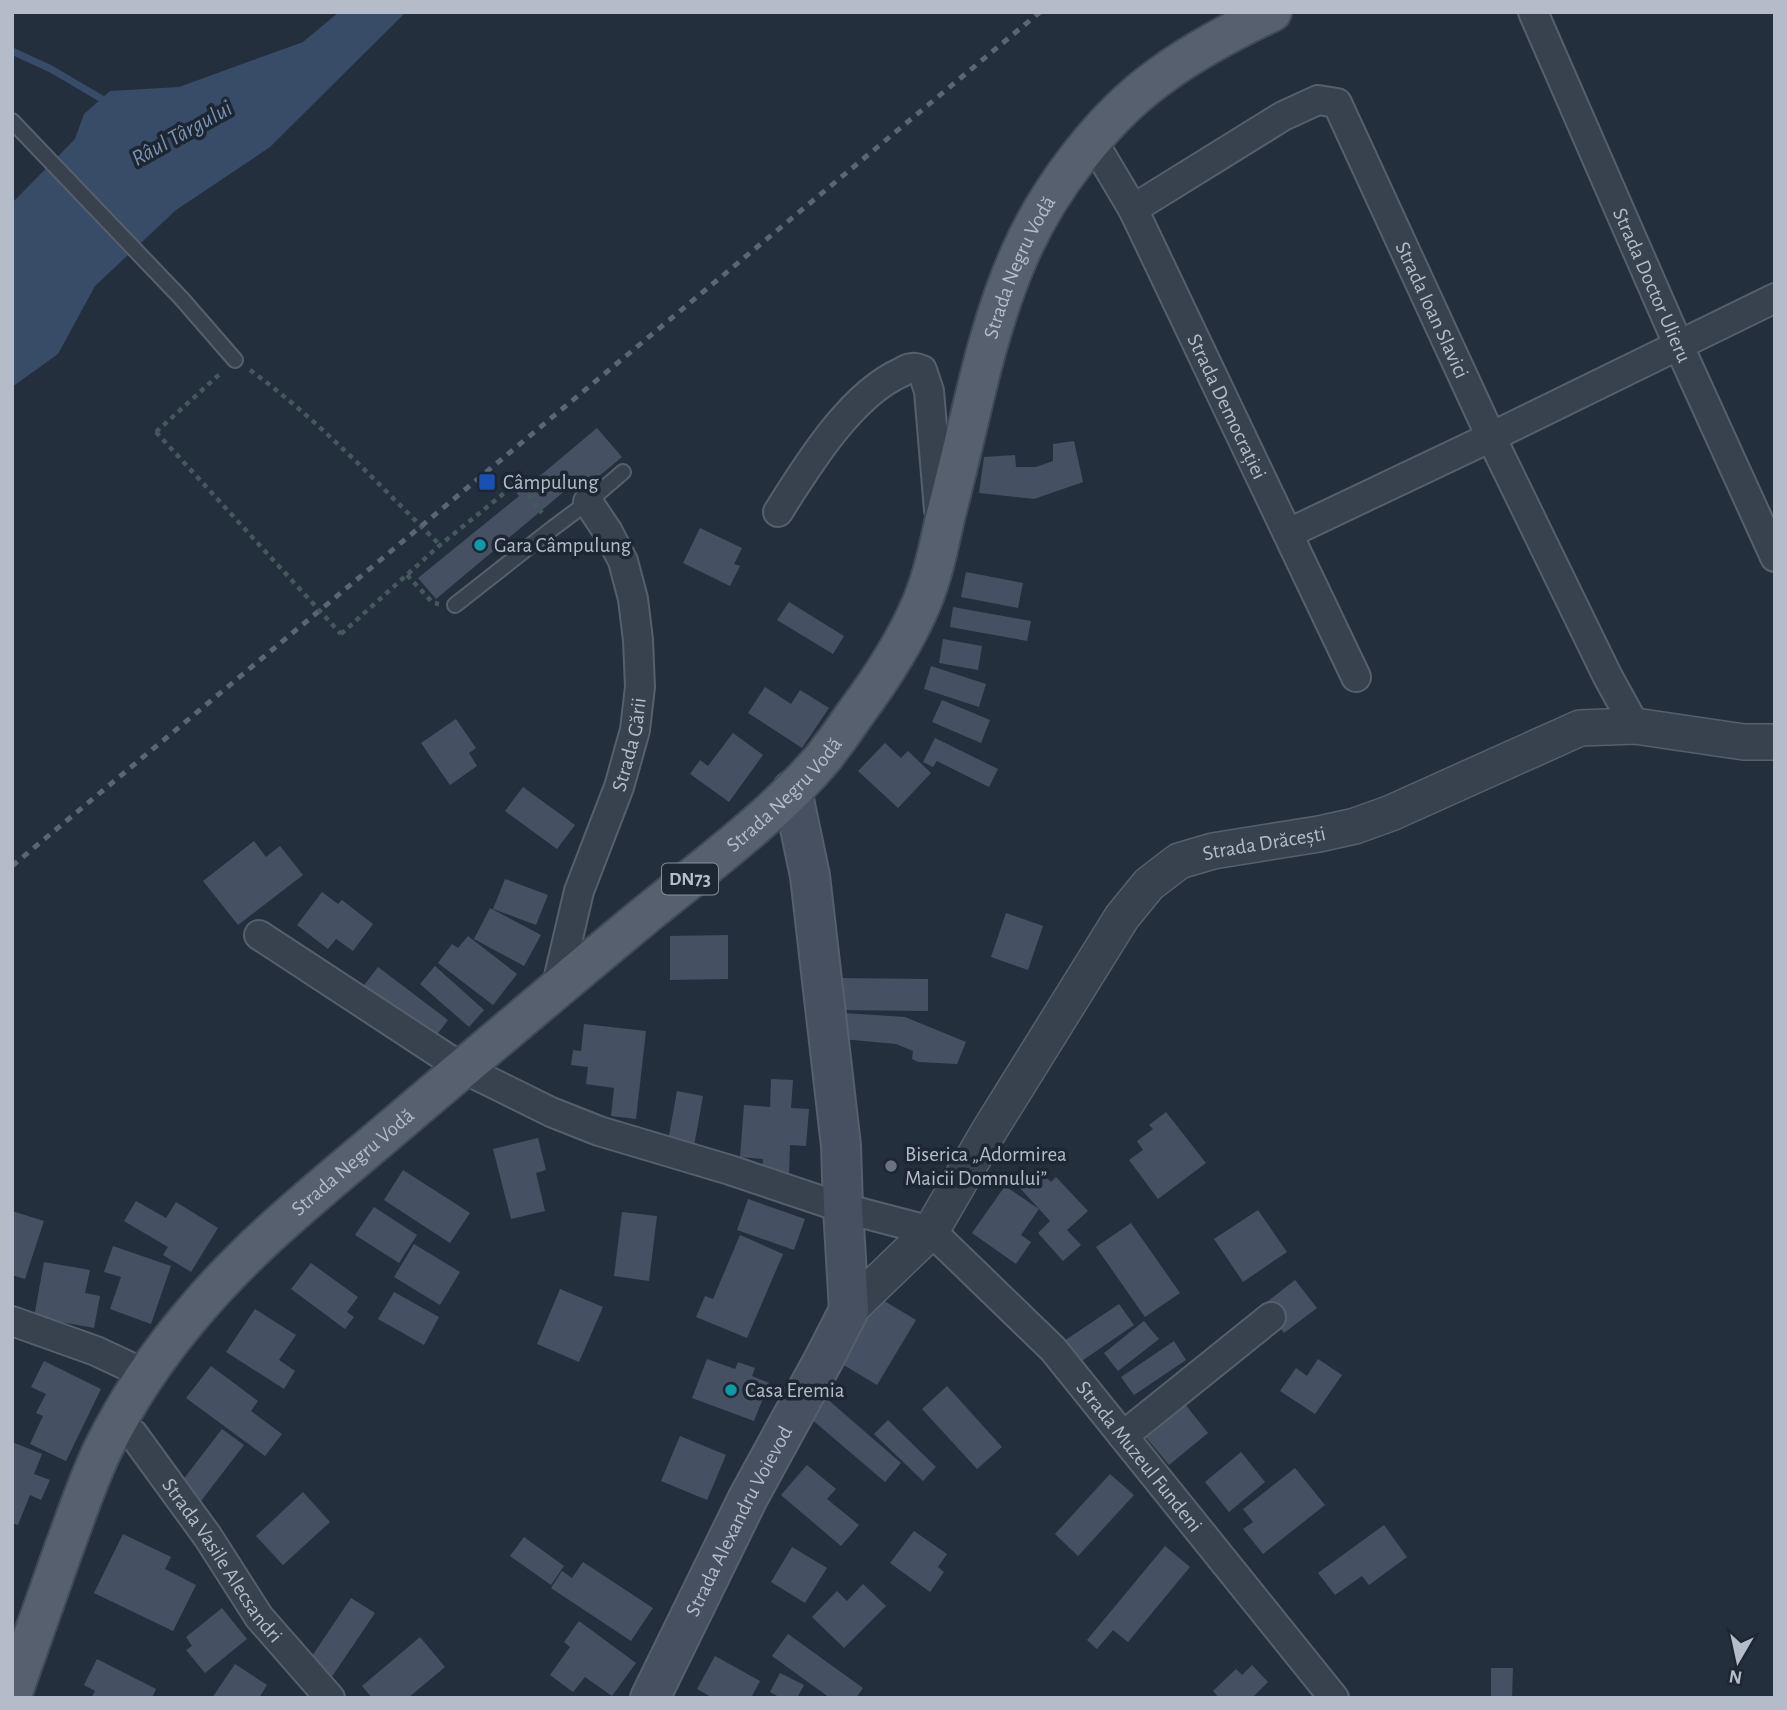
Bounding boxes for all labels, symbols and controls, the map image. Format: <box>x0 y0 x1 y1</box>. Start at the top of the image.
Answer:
water label: Râul Târgului <box>128 97 236 171</box>
street label: Strada Negru Vodă <box>980 192 1059 341</box>
street label: Strada Doctor Ulieru <box>1609 205 1696 366</box>
street label: Strada Ioan Slavici <box>1392 238 1473 381</box>
street label: Strada Democrației <box>1184 331 1271 482</box>
marker: Câmpulung <box>477 472 497 492</box>
place label: Câmpulung <box>503 472 599 493</box>
place label: Gara Câmpulung <box>494 535 632 556</box>
marker: Gara Câmpulung <box>472 537 488 553</box>
street label: Strada Gării <box>608 696 649 794</box>
street label: Strada Negru Vodă <box>722 733 846 856</box>
street label: Strada Drăcești <box>1200 822 1328 864</box>
road number: DN73 <box>662 864 718 894</box>
street label: Strada Negru Vodă <box>287 1104 418 1219</box>
place label: Biserica „Adormirea Maicii Domnului” <box>905 1144 1067 1189</box>
marker: Biserica „Adormirea Maicii Domnului” <box>883 1158 899 1174</box>
street label: Strada Muzeul Fundeni <box>1073 1377 1206 1536</box>
place label: Casa Eremia <box>745 1380 845 1401</box>
marker: Casa Eremia <box>723 1382 739 1398</box>
street label: Strada Alexandru Voievod <box>681 1422 796 1619</box>
street label: Strada Vasile Alecsandri <box>158 1474 287 1646</box>
north arrow <box>1703 1626 1773 1696</box>
text: N <box>1728 1666 1744 1687</box>

